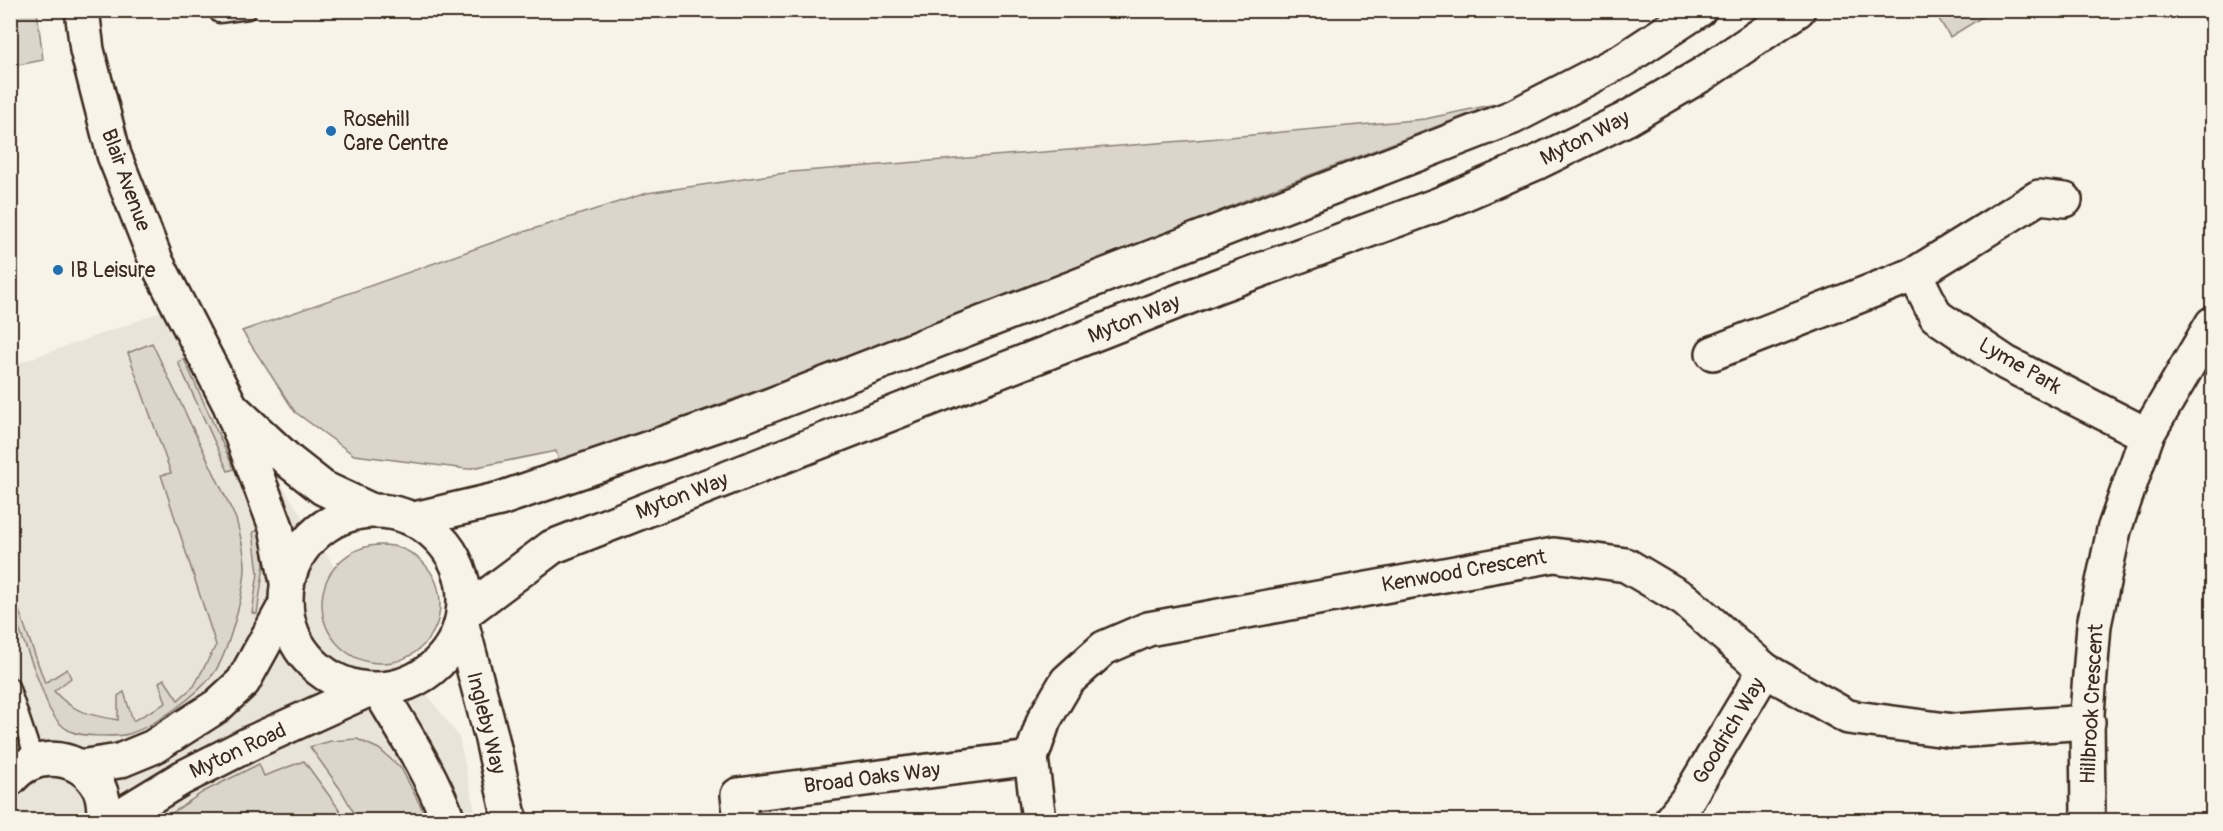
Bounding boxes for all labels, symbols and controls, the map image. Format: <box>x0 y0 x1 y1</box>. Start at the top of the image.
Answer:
street label: Myton Way <box>1536 104 1634 172</box>
place label: Rosehill Care Centre <box>343 106 449 157</box>
marker: Rosehill Care Centre <box>324 124 338 138</box>
street label: Blair Avenue <box>95 125 157 235</box>
place label: IB Leisure <box>70 257 156 284</box>
marker: IB Leisure <box>51 263 65 277</box>
street label: Myton Way <box>1084 288 1184 350</box>
street label: Lyme Park <box>1974 332 2066 401</box>
street label: Myton Way <box>632 466 732 526</box>
street label: Kenwood Crescent <box>1380 543 1549 599</box>
street label: Hillbrook Crescent <box>2074 622 2110 785</box>
street label: Ingleby Way <box>460 669 512 777</box>
street label: Goodrich Way <box>1687 673 1771 789</box>
street label: Myton Road <box>185 717 291 785</box>
street label: Broad Oaks Way <box>802 756 942 800</box>

